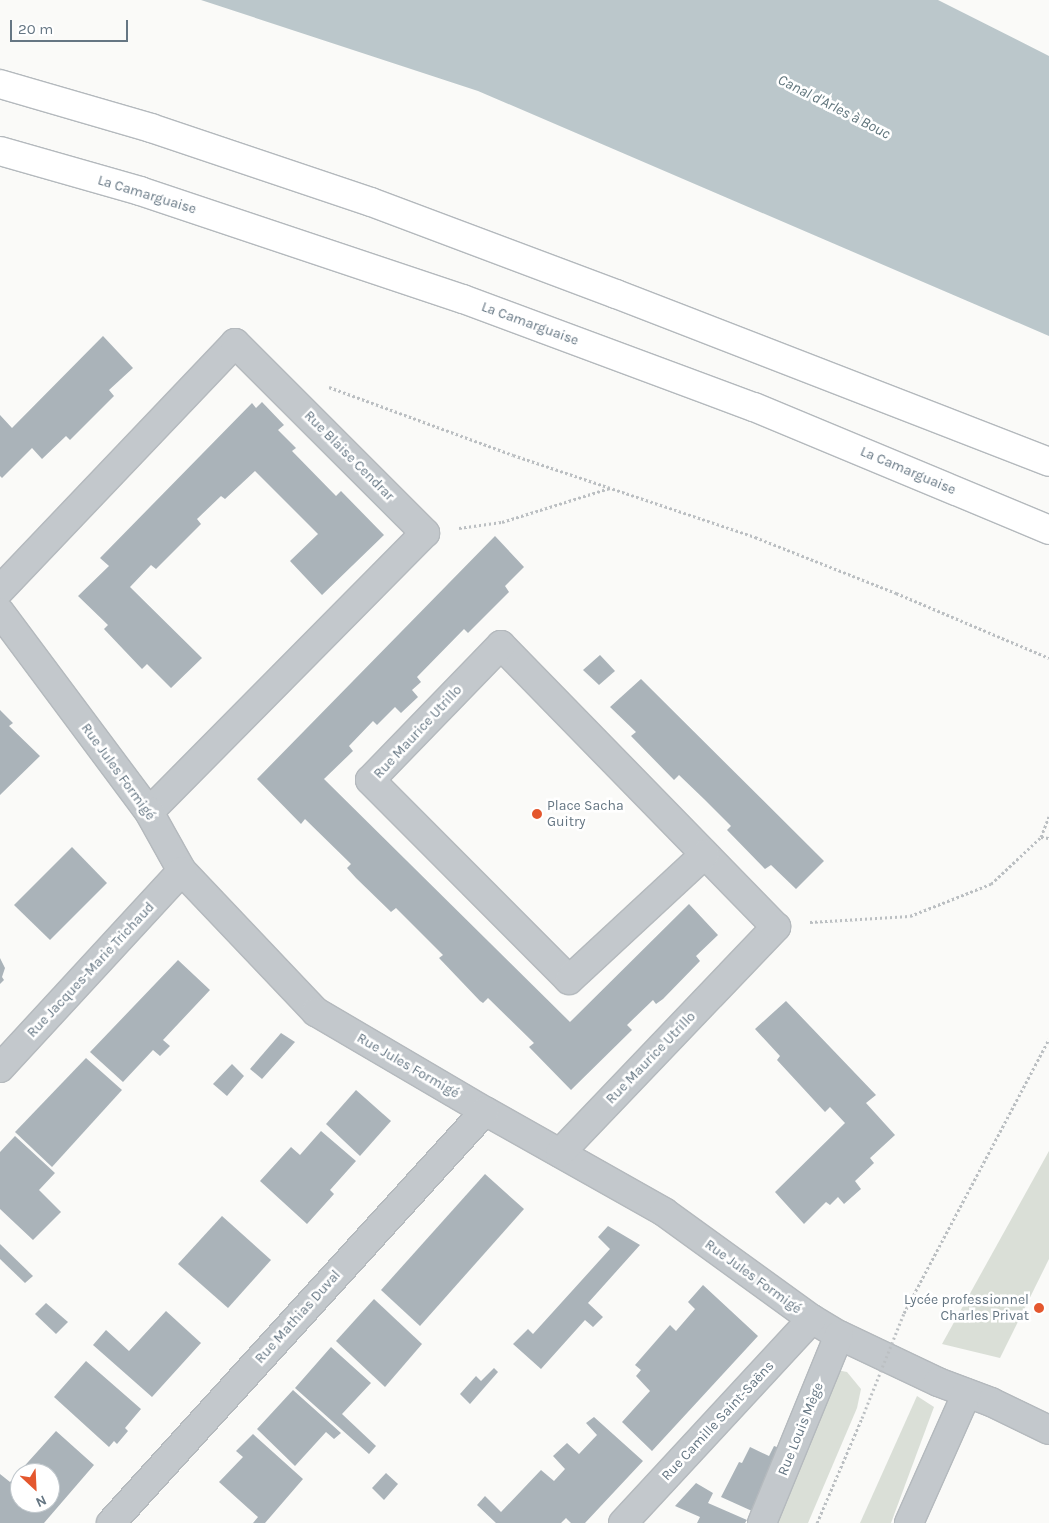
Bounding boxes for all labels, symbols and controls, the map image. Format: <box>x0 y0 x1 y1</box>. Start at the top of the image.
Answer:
scale bar <box>12 10 130 42</box>
text: 20 m <box>18 20 53 38</box>
water label: Canal d'Arles à Bouc <box>775 71 893 143</box>
street label: La Camarguaise <box>96 172 198 218</box>
street label: La Camarguaise <box>479 299 581 349</box>
street label: Rue Blaise Cendrar <box>301 408 397 504</box>
street label: La Camarguaise <box>858 443 958 499</box>
street label: Rue Maurice Utrillo <box>370 682 466 782</box>
street label: Rue Jules Formigé <box>77 720 159 824</box>
place label: Place Sacha Guitry <box>547 798 624 830</box>
marker: Place Sacha Guitry <box>531 808 543 820</box>
street label: Rue Jacques-Marie Trichaud <box>24 899 158 1041</box>
street label: Rue Maurice Utrillo <box>603 1008 699 1108</box>
street label: Rue Jules Formigé <box>354 1030 462 1102</box>
street label: Rue Jules Formigé <box>701 1236 805 1318</box>
street label: Rue Mathias Duval <box>252 1267 344 1367</box>
place label: Lycée professionnel Charles Privat <box>904 1292 1029 1324</box>
marker: Lycée professionnel Charles Privat <box>1033 1302 1045 1314</box>
street label: Rue Camille Saint-Saëns <box>658 1358 778 1484</box>
street label: Rue Louis Mège <box>775 1380 827 1478</box>
north arrow <box>10 1463 60 1513</box>
text: N <box>33 1491 49 1511</box>

